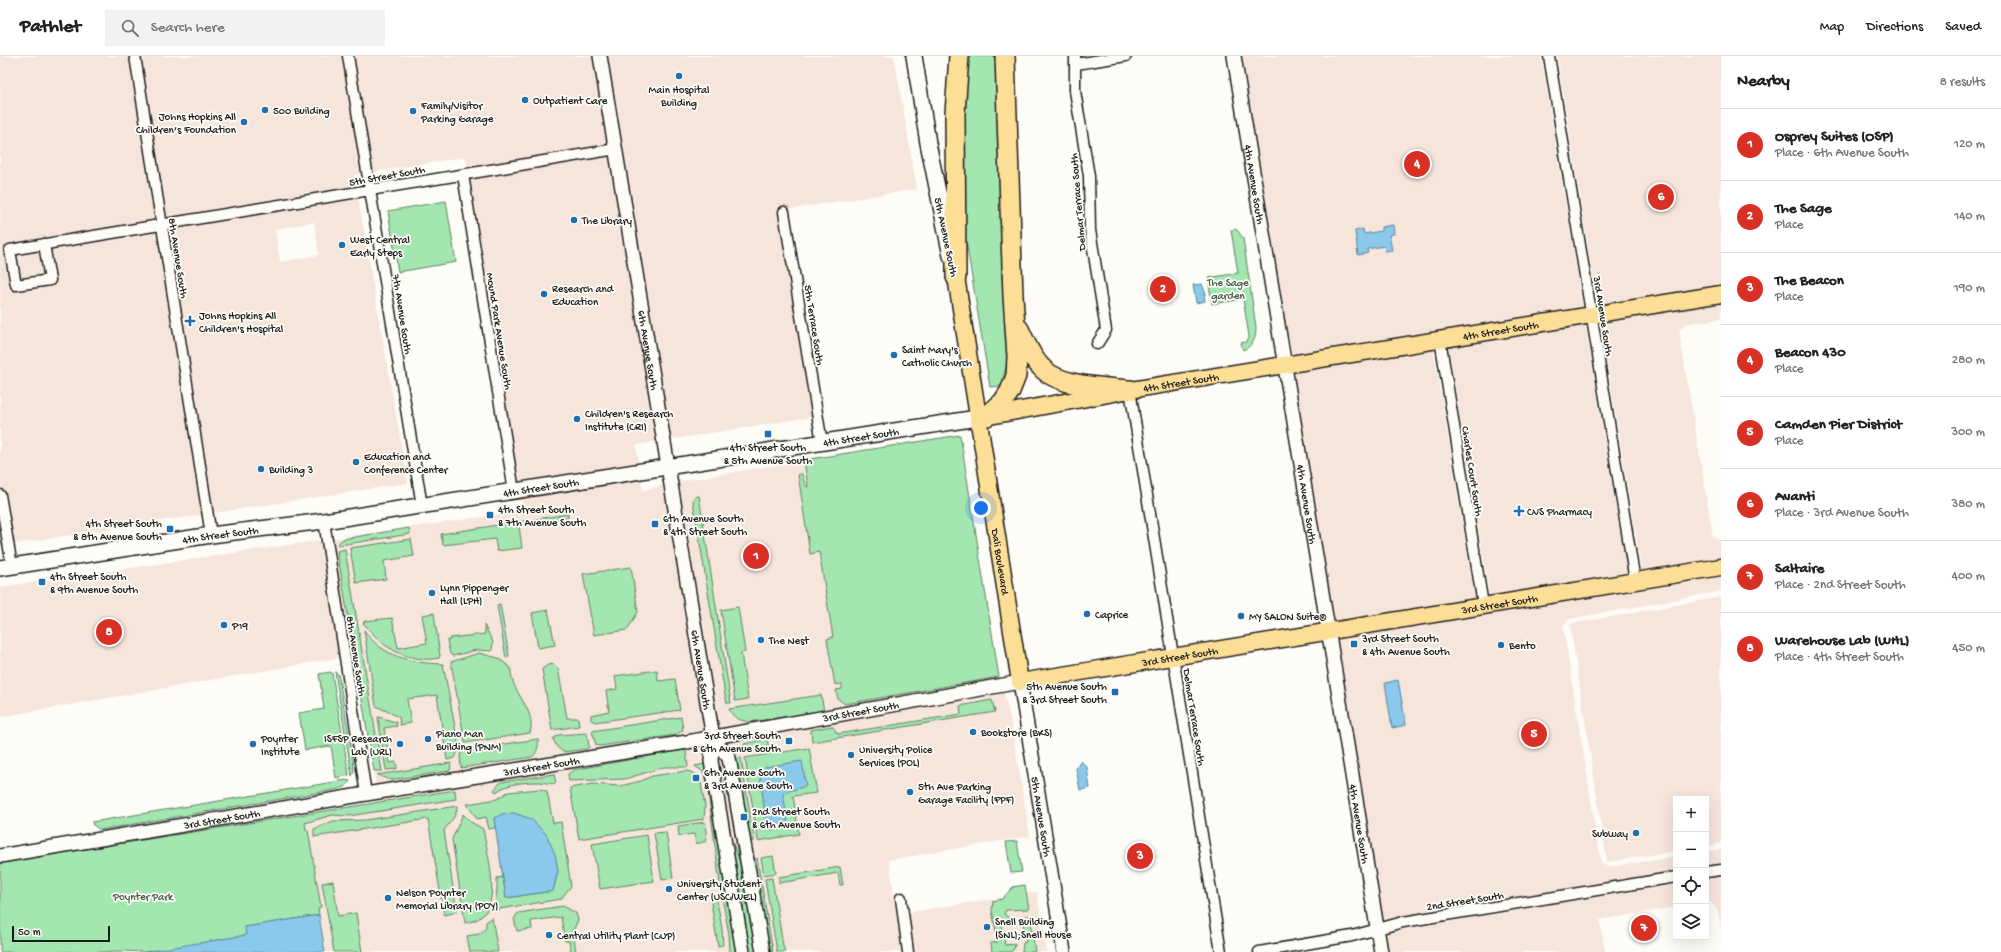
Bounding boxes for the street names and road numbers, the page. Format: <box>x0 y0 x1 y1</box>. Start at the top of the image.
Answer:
street label: 4th Avenue South <box>1241 144 1266 225</box>
street label: Delmar Terrace South <box>1069 152 1089 252</box>
street label: 5th Street South <box>348 164 426 190</box>
street label: 5th Avenue South <box>931 197 959 278</box>
street label: 8th Avenue South <box>165 217 189 299</box>
street label: 7th Avenue South <box>389 272 413 355</box>
street label: Mound Park Avenue South <box>483 272 513 391</box>
street label: 3rd Avenue South <box>1590 275 1614 357</box>
street label: 5th Terrace South <box>801 284 825 366</box>
street label: 6th Avenue South <box>634 309 659 391</box>
street label: 4th Street South <box>1462 320 1540 344</box>
street label: 4th Street South <box>1142 372 1220 396</box>
street label: 4th Street South <box>822 426 900 450</box>
street label: Charles Court South <box>1458 426 1484 517</box>
street label: 4th Avenue South <box>1293 464 1318 545</box>
street label: 4th Street South <box>502 477 580 501</box>
street label: 4th Street South <box>182 525 259 547</box>
street label: Dali Boulevard <box>988 527 1010 597</box>
street label: 3rd Street South <box>1460 593 1539 618</box>
street label: 8th Avenue South <box>343 615 367 697</box>
street label: 6th Avenue South <box>687 629 712 711</box>
street label: 3rd Street South <box>1140 646 1219 670</box>
street label: Delmar Terrace South <box>1179 667 1207 767</box>
street label: 3rd Street South <box>821 700 900 726</box>
street label: 3rd Street South <box>502 755 581 780</box>
street label: 5th Avenue South <box>1028 776 1052 858</box>
street label: 4th Avenue South <box>1346 783 1370 865</box>
street label: 3rd Street South <box>182 808 261 833</box>
street label: 2nd Street South <box>1426 890 1505 914</box>

